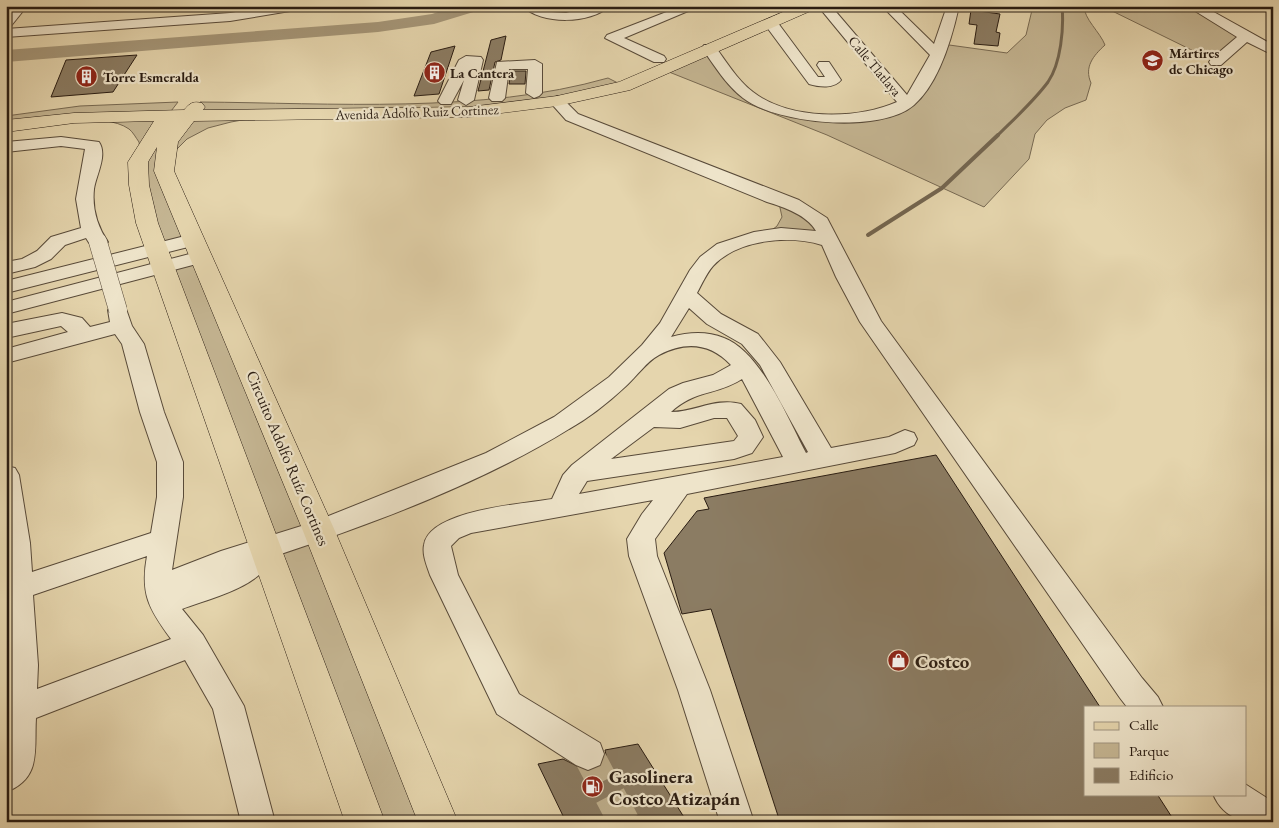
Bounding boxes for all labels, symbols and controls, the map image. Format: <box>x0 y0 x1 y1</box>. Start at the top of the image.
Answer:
street label: Calle Tlatlaya <box>844 32 906 100</box>
place label: Mártires de Chicago <box>1169 44 1233 78</box>
school or university icon: Mártires de Chicago <box>1141 49 1165 73</box>
building icon: La Cantera <box>422 61 446 85</box>
place label: La Cantera <box>450 64 515 82</box>
building icon: Torre Esmeralda <box>75 65 99 89</box>
place label: Torre Esmeralda <box>103 68 200 86</box>
street label: Avenida Adolfo Ruiz Cortinez <box>334 100 500 124</box>
street label: Circuito Adolfo Ruíz Cortines <box>241 367 335 549</box>
shop icon: Costco <box>887 649 911 673</box>
place label: Costco <box>915 649 970 674</box>
legend <box>1084 706 1246 796</box>
text: Calle <box>1129 715 1159 734</box>
text: Parque <box>1129 741 1169 760</box>
place label: Gasolinera Costco Atizapán <box>609 764 741 811</box>
text: Edificio <box>1129 765 1173 784</box>
fuel station icon: Gasolinera Costco Atizapán <box>581 775 605 799</box>

